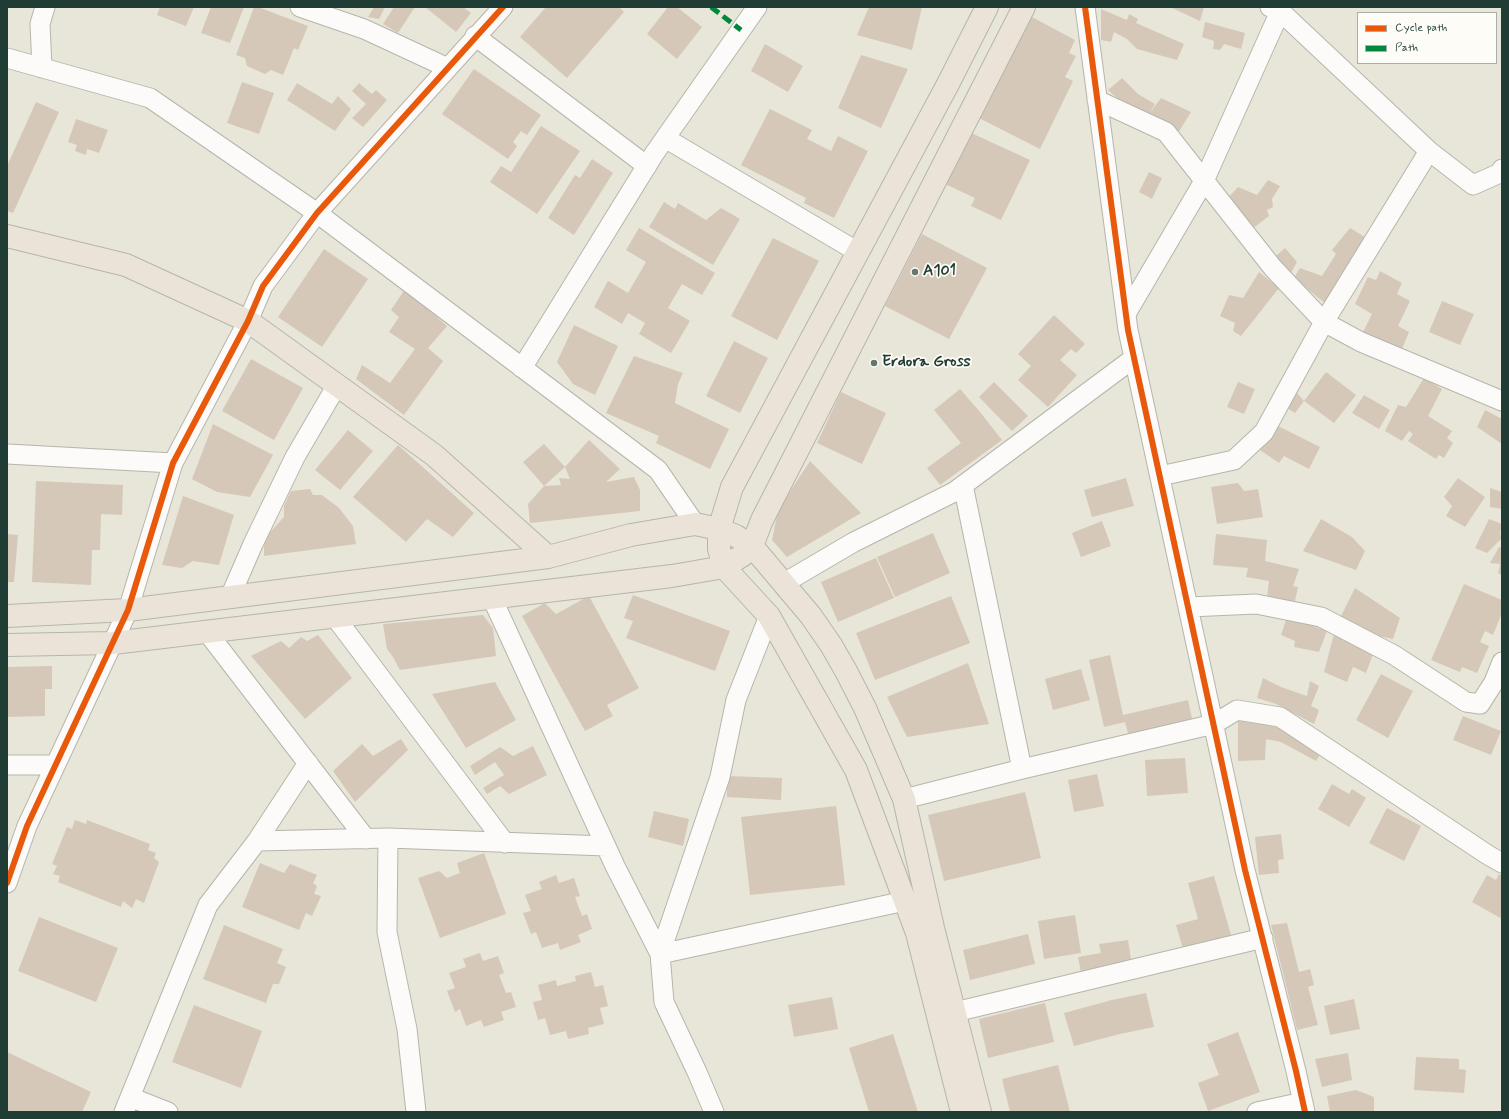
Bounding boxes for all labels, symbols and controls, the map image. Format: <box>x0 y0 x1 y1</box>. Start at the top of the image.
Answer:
legend <box>1357 12 1497 64</box>
text: Cycle path <box>1395 20 1447 36</box>
text: Path <box>1395 40 1418 56</box>
place label: A101 <box>923 262 956 282</box>
marker: A101 <box>910 267 920 277</box>
place label: Erdora Gross <box>882 353 971 373</box>
marker: Erdora Gross <box>869 358 879 368</box>

